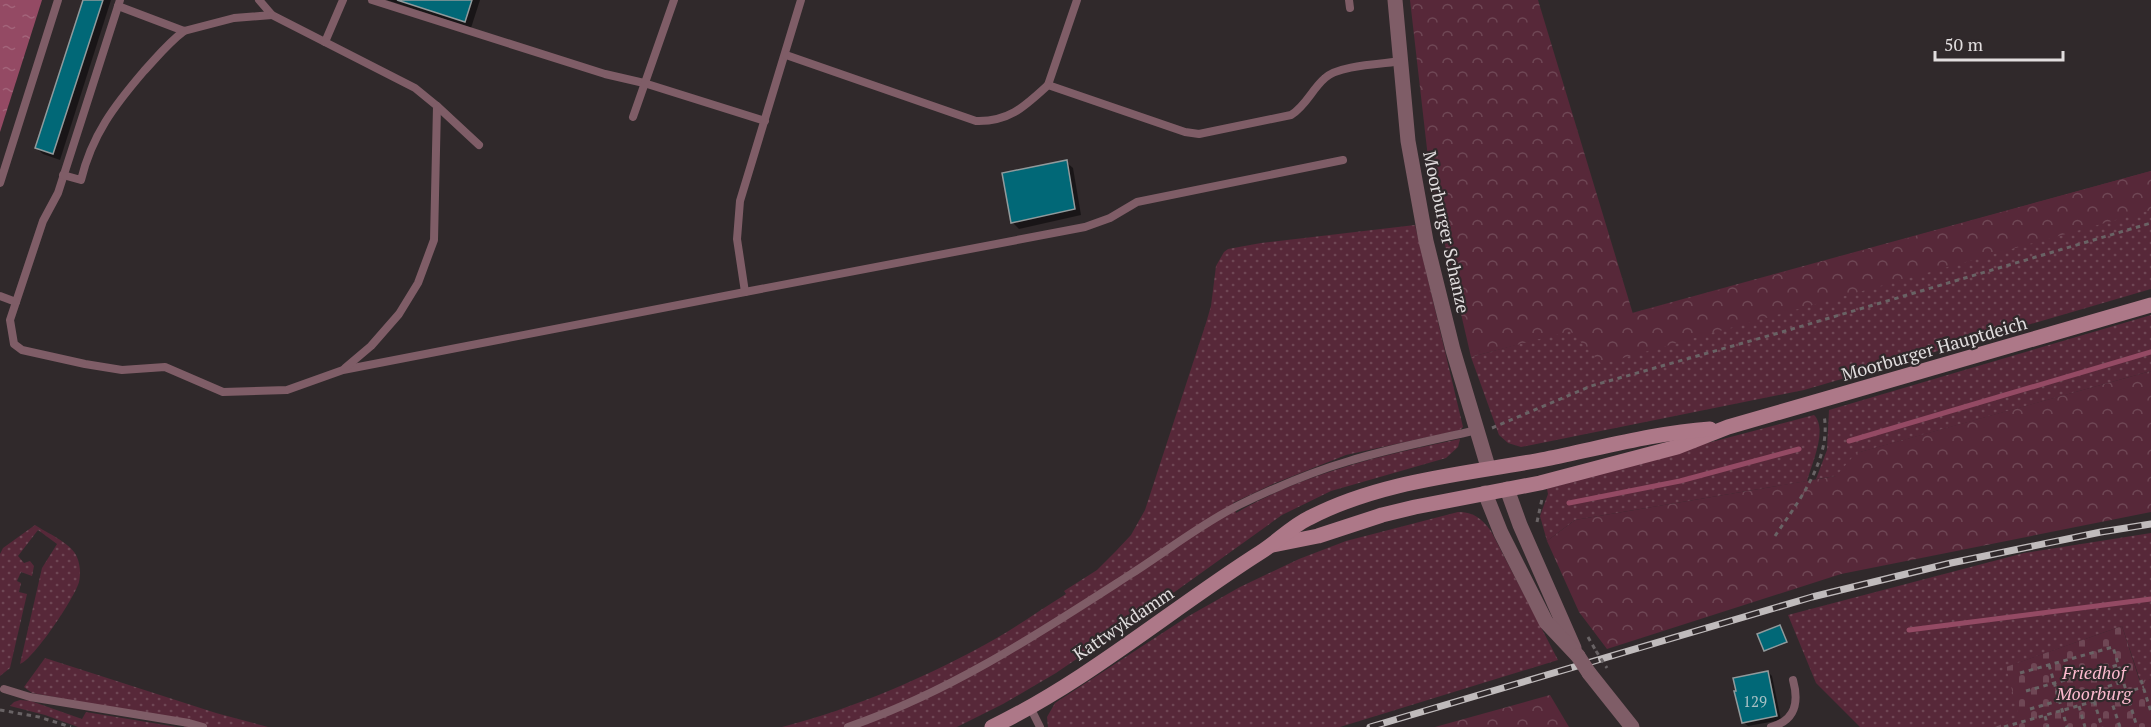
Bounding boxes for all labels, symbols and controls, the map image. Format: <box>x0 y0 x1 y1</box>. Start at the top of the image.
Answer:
scale bar <box>1935 24 2062 62</box>
text: 50 m <box>1944 32 1984 56</box>
street label: Moorburger Schanze <box>1418 149 1476 315</box>
street label: Moorburger Hauptdeich <box>1838 310 2030 386</box>
street label: Kattwykdamm <box>1068 580 1178 665</box>
park label: Friedhof Moorburg <box>2055 660 2133 705</box>
house number: 129 <box>1743 691 1767 711</box>

